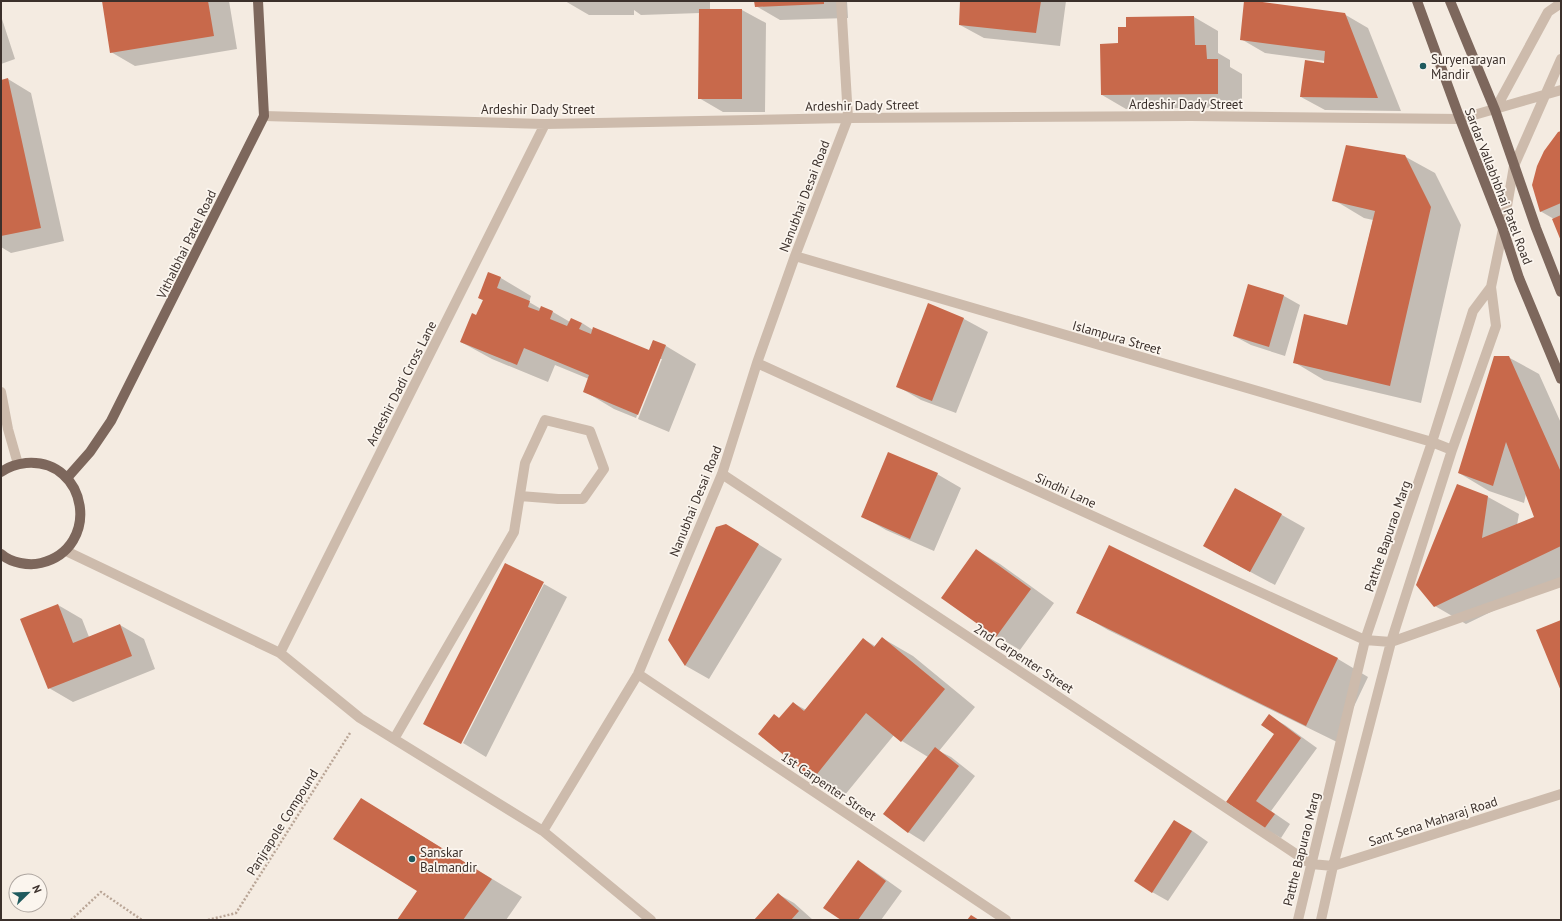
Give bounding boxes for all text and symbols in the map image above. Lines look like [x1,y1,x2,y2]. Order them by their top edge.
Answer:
place label: Suryenarayan Mandir [1431,51,1506,83]
marker: Suryenarayan Mandir [1418,61,1428,71]
street label: Ardeshir Dady Street [805,96,920,115]
street label: Ardeshir Dady Street [1129,96,1243,113]
street label: Ardeshir Dady Street [481,101,595,118]
street label: Sardar Vallabhbhai Patel Road [1461,105,1536,267]
street label: Nanubhai Desai Road [775,138,834,254]
street label: Vithalbhai Patel Road [152,187,220,302]
street label: Islampura Street [1070,317,1164,358]
street label: Ardeshir Dadi Cross Lane [363,318,440,449]
street label: Nanubhai Desai Road [665,443,726,559]
street label: Sindhi Lane [1033,469,1099,512]
street label: Patthe Bapurao Marg [1360,478,1415,594]
street label: 2nd Carpenter Street [971,620,1077,697]
street label: 1st Carpenter Street [778,748,880,825]
street label: Panjrapole Compound [243,766,322,879]
street label: Patthe Bapurao Marg [1279,790,1324,908]
street label: Sant Sena Maharaj Road [1367,793,1500,850]
place label: Sanskar Balmandir [420,844,477,876]
marker: Sanskar Balmandir [407,854,417,864]
north arrow [8,873,48,913]
text: N [29,883,45,895]

